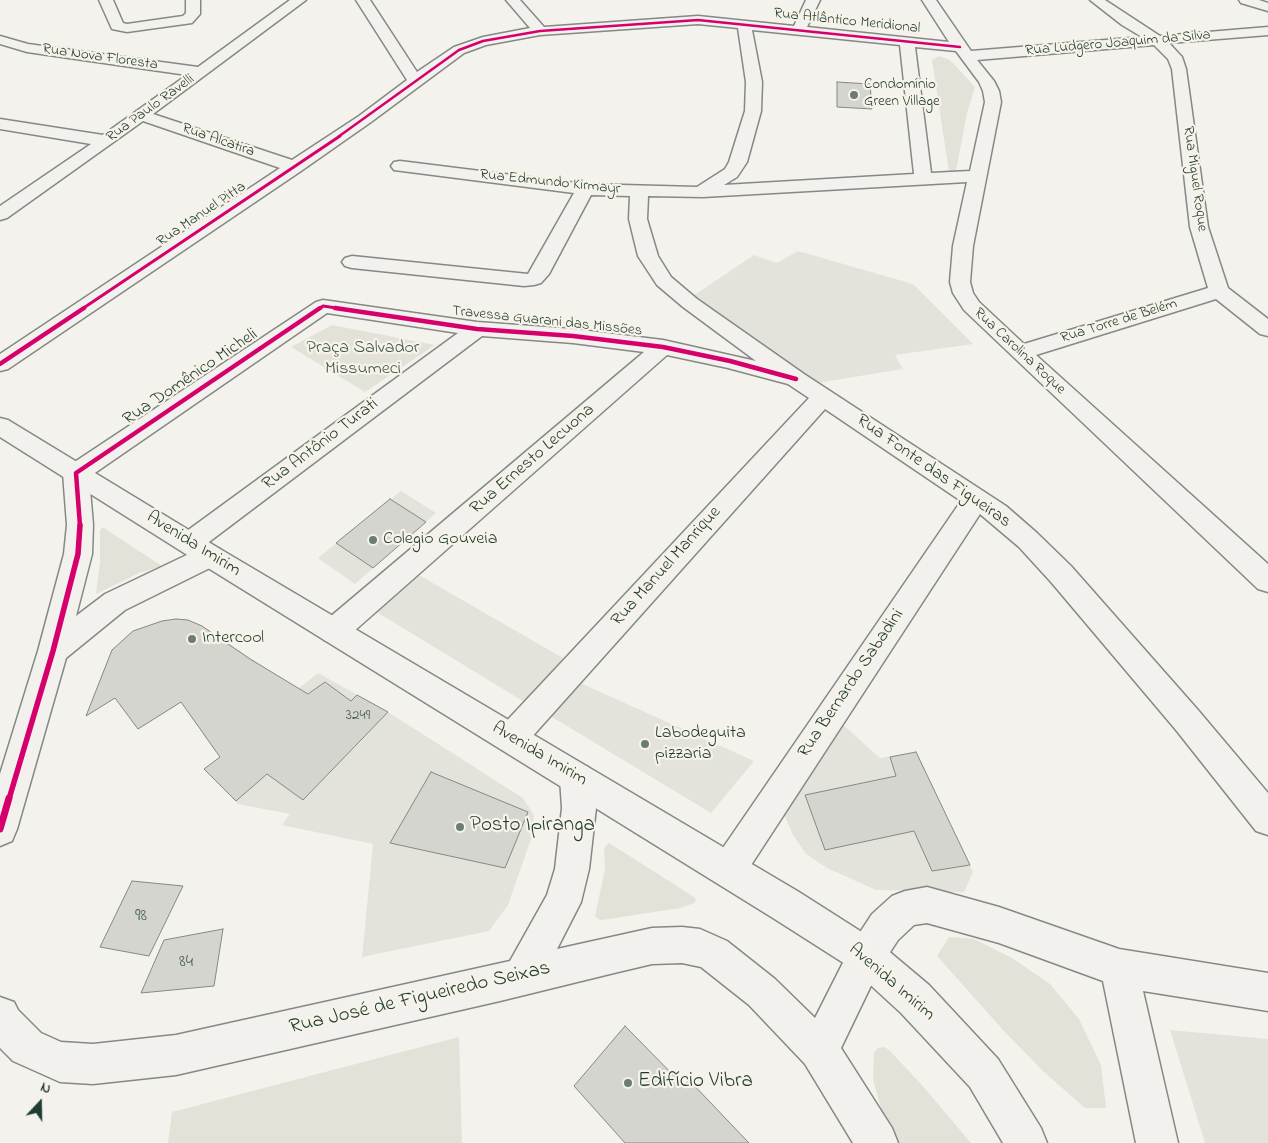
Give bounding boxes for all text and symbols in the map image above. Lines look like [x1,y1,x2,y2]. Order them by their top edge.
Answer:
street label: Rua Atlântico Meridional [773,5,921,39]
street label: Rua Ludgero Joaquim da Silva [1025,27,1211,61]
street label: Rua Nova Floresta [41,41,159,75]
street label: Rua Paulo Ravelli [104,71,198,147]
place label: Condomínio Green Village [864,77,940,112]
marker: Condomínio Green Village [848,89,860,101]
street label: Rua Alcatira [179,120,257,162]
street label: Rua Miguel Roque [1178,125,1210,233]
street label: Rua Edmundo Kirmayr [479,167,621,199]
street label: Rua Manuel Pitta [154,179,250,251]
street label: Rua Torre de Belém [1059,296,1179,348]
street label: Travessa Guarani das Missões [451,303,643,341]
street label: Rua Carolina Roque [969,305,1069,399]
street label: Rua Domênico Micheli [119,325,263,431]
park label: Praça Salvador Missumeci [307,338,419,380]
street label: Rua Antônio Turati [259,394,383,496]
street label: Rua Ernesto Lecuona [466,400,600,520]
street label: Rua Fonte das Figueiras [852,410,1014,534]
street label: Rua Manuel Manrique [607,503,727,631]
street label: Avenida Imirim [142,507,244,583]
place label: Colegio Gouveia [383,529,497,551]
marker: Colegio Gouveia [367,534,379,546]
street label: Rua Bernardo Sabadini [794,606,910,762]
place label: Intercool [202,628,264,650]
marker: Intercool [186,633,198,645]
house number: 3249 [346,708,370,726]
street label: Avenida Imirim [487,718,591,792]
place label: Labodeguita pizzaria [655,723,746,766]
marker: Labodeguita pizzaria [639,738,651,750]
place label: Posto Ipiranga [470,814,595,840]
marker: Posto Ipiranga [454,821,466,833]
house number: 98 [135,906,147,928]
street label: Avenida Imirim [843,940,939,1026]
house number: 84 [179,952,193,974]
street label: Rua José de Figueiredo Seixas [287,957,553,1041]
place label: Edifício Vibra [638,1070,753,1096]
text: N [37,1077,54,1100]
marker: Edifício Vibra [622,1077,634,1089]
north arrow [15,1078,65,1128]

